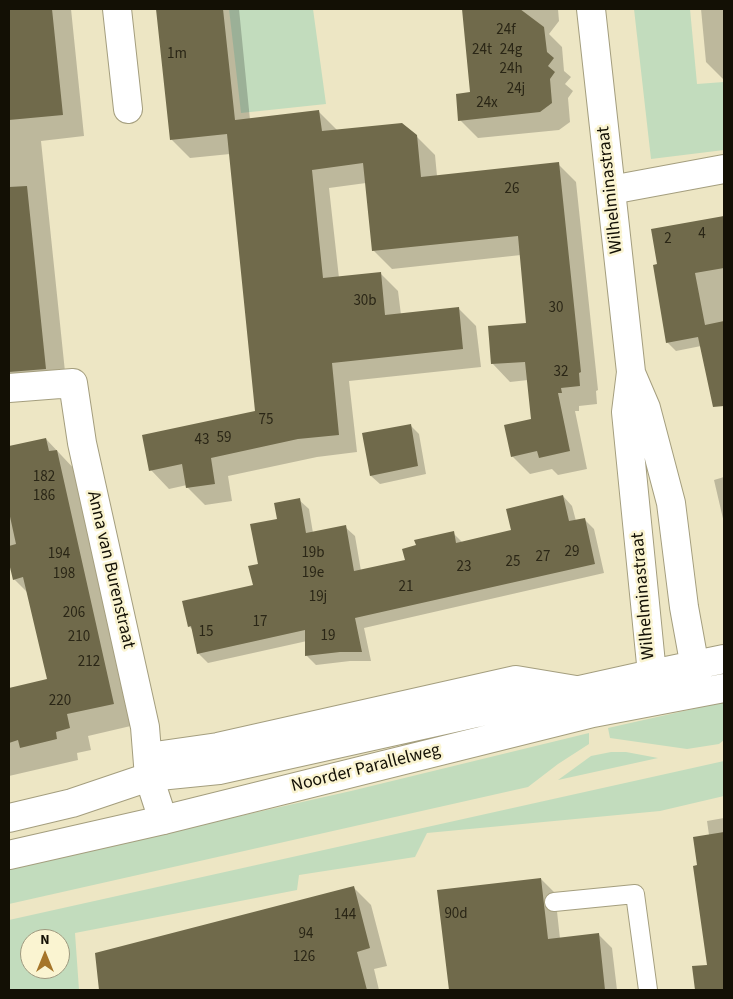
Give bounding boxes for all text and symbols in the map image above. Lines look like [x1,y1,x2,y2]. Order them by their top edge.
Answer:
house number: 24f [496,22,516,40]
house number: 24t [472,42,492,60]
house number: 24g [500,42,522,60]
house number: 1m [167,46,187,64]
house number: 24h [499,61,523,79]
house number: 24j [507,81,525,99]
house number: 24x [476,95,498,113]
street label: Wilhelminastraat [594,125,628,255]
house number: 26 [505,181,519,199]
house number: 4 [698,226,706,244]
house number: 2 [664,231,672,249]
house number: 30b [353,293,377,311]
house number: 30 [549,300,563,318]
house number: 32 [554,364,568,382]
house number: 75 [259,412,273,430]
house number: 59 [217,430,231,448]
house number: 43 [195,432,209,450]
house number: 182 [33,469,55,487]
house number: 186 [33,488,55,506]
street label: Anna van Burenstraat [81,489,139,651]
street label: Wilhelminastraat [628,531,660,661]
house number: 29 [565,544,579,562]
house number: 19b [301,545,325,563]
house number: 194 [48,546,70,564]
house number: 27 [536,549,550,567]
house number: 25 [506,554,520,572]
house number: 23 [457,559,471,577]
house number: 19e [302,565,324,583]
house number: 198 [53,566,75,584]
house number: 21 [399,579,413,597]
house number: 19j [309,589,327,607]
house number: 206 [63,605,85,623]
house number: 17 [253,614,267,632]
house number: 15 [199,624,213,642]
house number: 19 [321,628,335,646]
house number: 210 [68,629,90,647]
house number: 212 [78,654,100,672]
house number: 220 [49,693,71,711]
street label: Noorder Parallelweg [289,740,443,798]
house number: 90d [444,906,468,924]
house number: 144 [334,907,356,925]
house number: 94 [299,926,313,944]
north arrow [20,929,70,979]
text: N [40,930,50,950]
house number: 126 [293,949,315,967]

